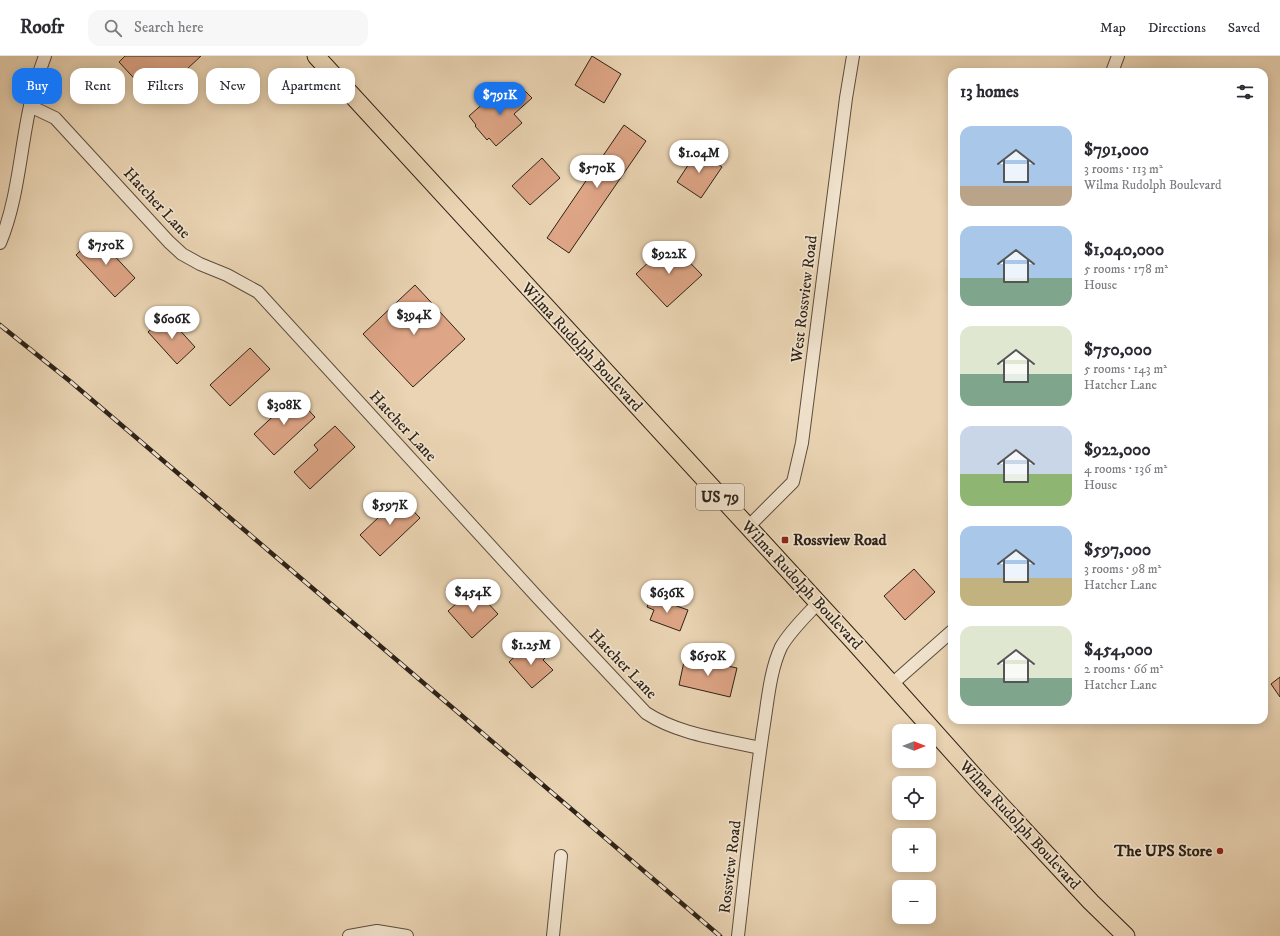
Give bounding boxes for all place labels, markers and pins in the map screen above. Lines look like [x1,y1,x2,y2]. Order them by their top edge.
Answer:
pin: $791K [472,82,528,116]
pin: $1.04M [666,140,732,174]
pin: $570K [569,155,625,189]
pin: $750K [78,232,134,266]
pin: $922K [641,241,697,275]
pin: $394K [386,302,442,336]
pin: $606K [144,306,200,340]
pin: $308K [256,392,312,426]
pin: $597K [362,492,418,526]
place label: Rossview Road [793,530,888,550]
marker: Rossview Road [780,535,790,545]
pin: $454K [445,579,501,613]
pin: $636K [639,580,695,614]
pin: $1.25M [498,632,564,666]
pin: $650K [680,643,736,677]
place label: The UPS Store [1113,841,1212,861]
marker: The UPS Store [1215,846,1225,856]

